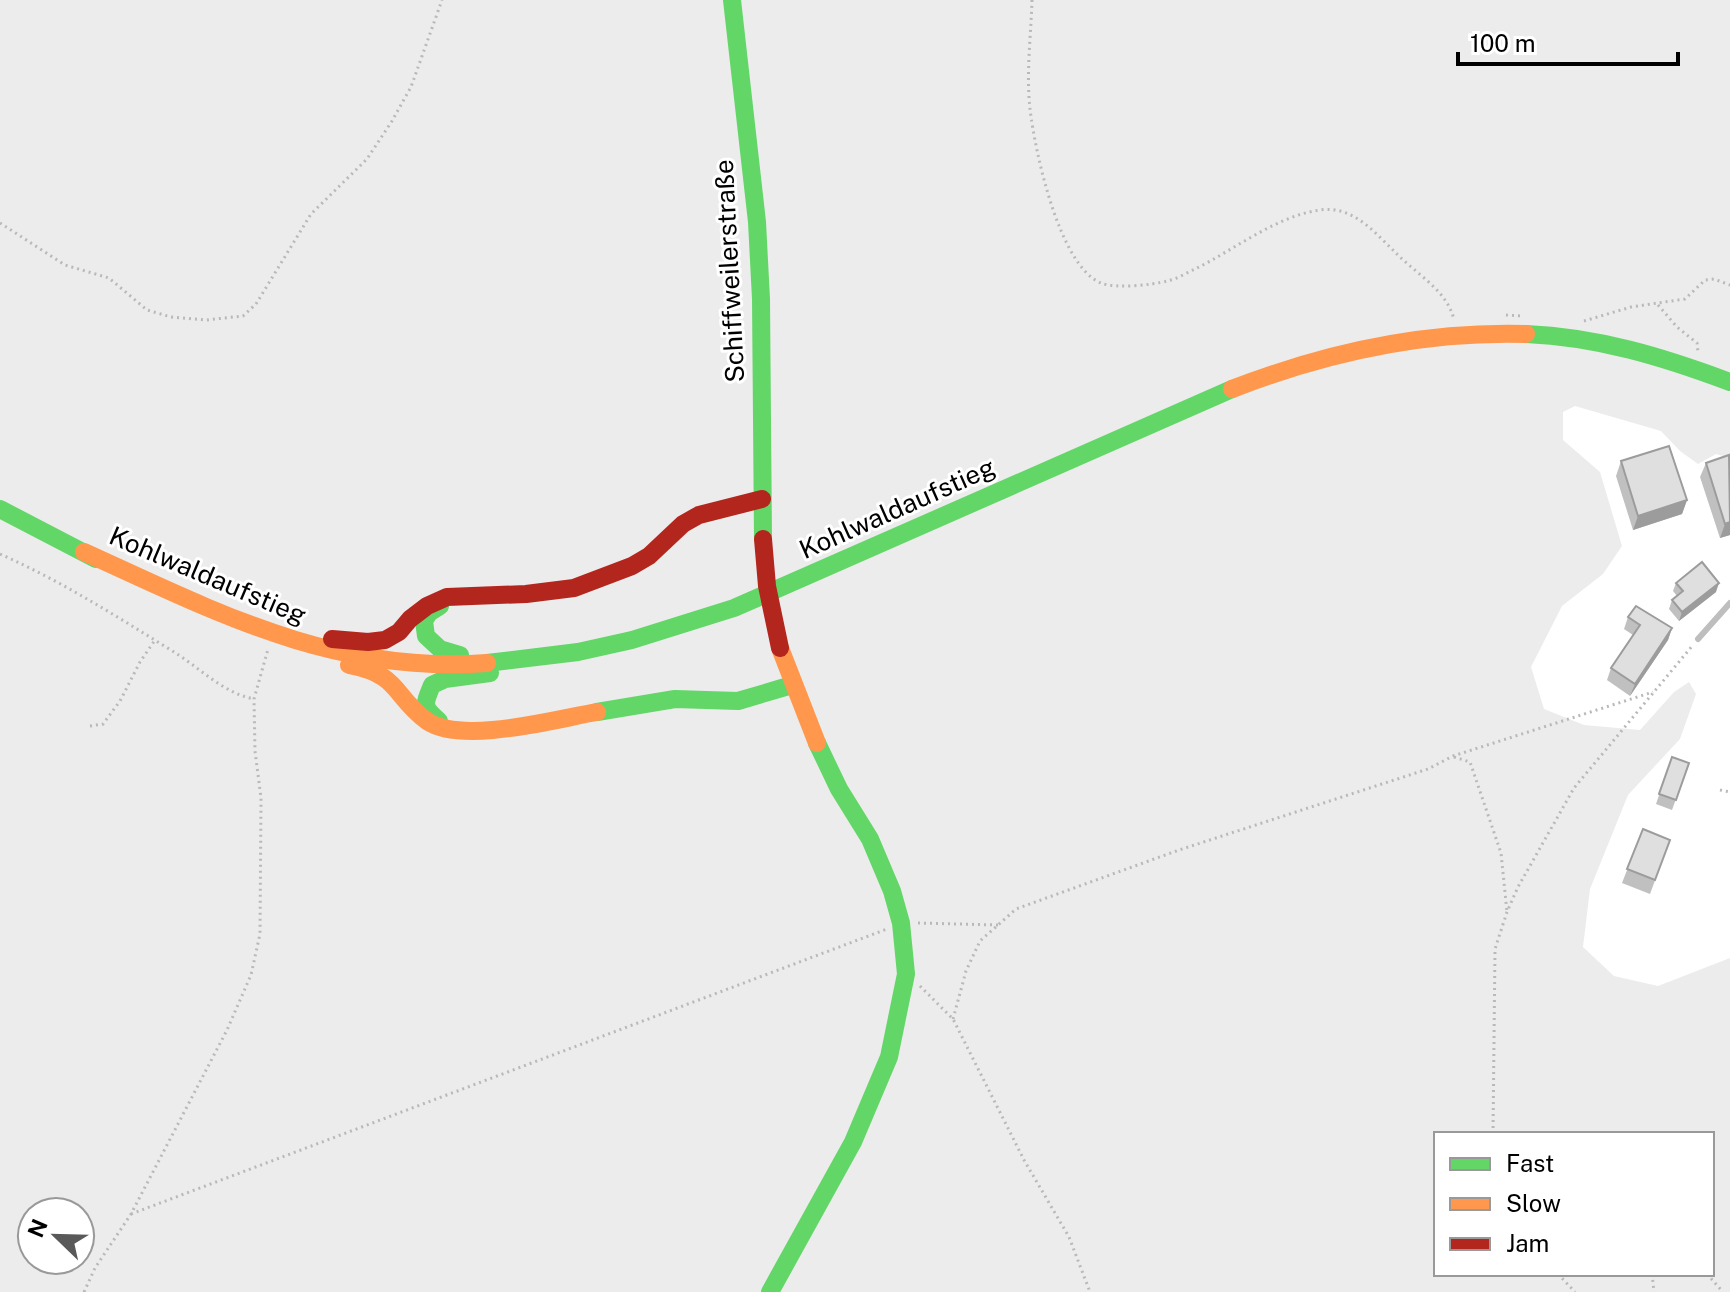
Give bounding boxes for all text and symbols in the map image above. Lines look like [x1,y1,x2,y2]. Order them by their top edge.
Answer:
scale bar [1458,16,1678,66]
text: 100 m [1470,29,1536,57]
street label: Schiffweilerstraße [708,159,750,383]
street label: Kohlwaldaufstieg [794,451,1000,565]
street label: Kohlwaldaufstieg [105,520,311,630]
legend [1434,1132,1714,1276]
text: Fast [1506,1149,1554,1177]
text: Slow [1506,1189,1561,1217]
north arrow [16,1196,96,1276]
text: N [22,1215,53,1241]
text: Jam [1506,1229,1549,1257]

